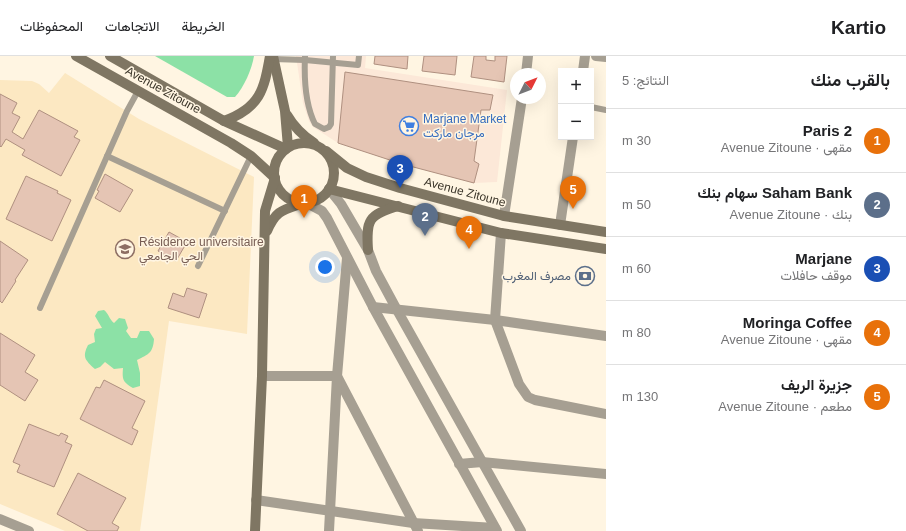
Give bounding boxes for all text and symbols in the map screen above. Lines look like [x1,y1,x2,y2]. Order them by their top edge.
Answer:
text: Kartio [831,17,886,38]
text: المحفوظات [20,18,83,34]
text: الاتجاهات [105,18,159,34]
text: الخريطة [181,18,225,34]
street label: Avenue Zitoune [123,64,203,117]
north arrow [510,68,546,104]
map controls [558,68,594,140]
button: + [558,68,594,104]
text: بالقرب منك [811,71,890,90]
text: النتائج: 5 [622,73,669,88]
button: − [558,104,594,140]
place label: Marjane Market مرجان ماركت [423,112,507,141]
supermarket icon: Marjane Market مرجان ماركت [398,115,420,137]
text: Paris 2 [803,122,852,139]
text: 30 m [622,133,651,148]
text: 1 [873,133,881,148]
text: مقهى · Avenue Zitoune [721,140,852,155]
pin: 3 [387,155,413,188]
street label: Avenue Zitoune [423,174,508,210]
pin: 5 [560,176,586,209]
text: Saham Bank سهام بنك [697,184,852,201]
pin: 1 [291,185,317,218]
text: 50 m [622,197,651,212]
text: 2 [873,197,881,212]
pin: 2 [412,203,438,236]
text: بنك · Avenue Zitoune [730,207,852,222]
pin: 4 [456,216,482,249]
place label: Résidence universitaire الحي الجامعي [139,235,264,266]
school or university icon: Résidence universitaire الحي الجامعي [114,238,136,260]
text: Marjane [795,250,852,267]
your location [315,257,335,277]
text: 60 m [622,261,651,276]
text: 3 [873,261,881,276]
bank icon: مصرف المغرب [574,265,596,287]
text: موقف حافلات [780,268,852,283]
place label: مصرف المغرب [503,269,571,284]
text: Moringa Coffee [743,314,852,331]
text: 80 m [622,325,651,340]
text: 4 [873,325,881,340]
text: مقهى · Avenue Zitoune [721,332,852,347]
text: جزيرة الريف [781,376,852,393]
text: 130 m [622,389,658,404]
text: 5 [873,389,881,404]
text: مطعم · Avenue Zitoune [718,399,852,414]

